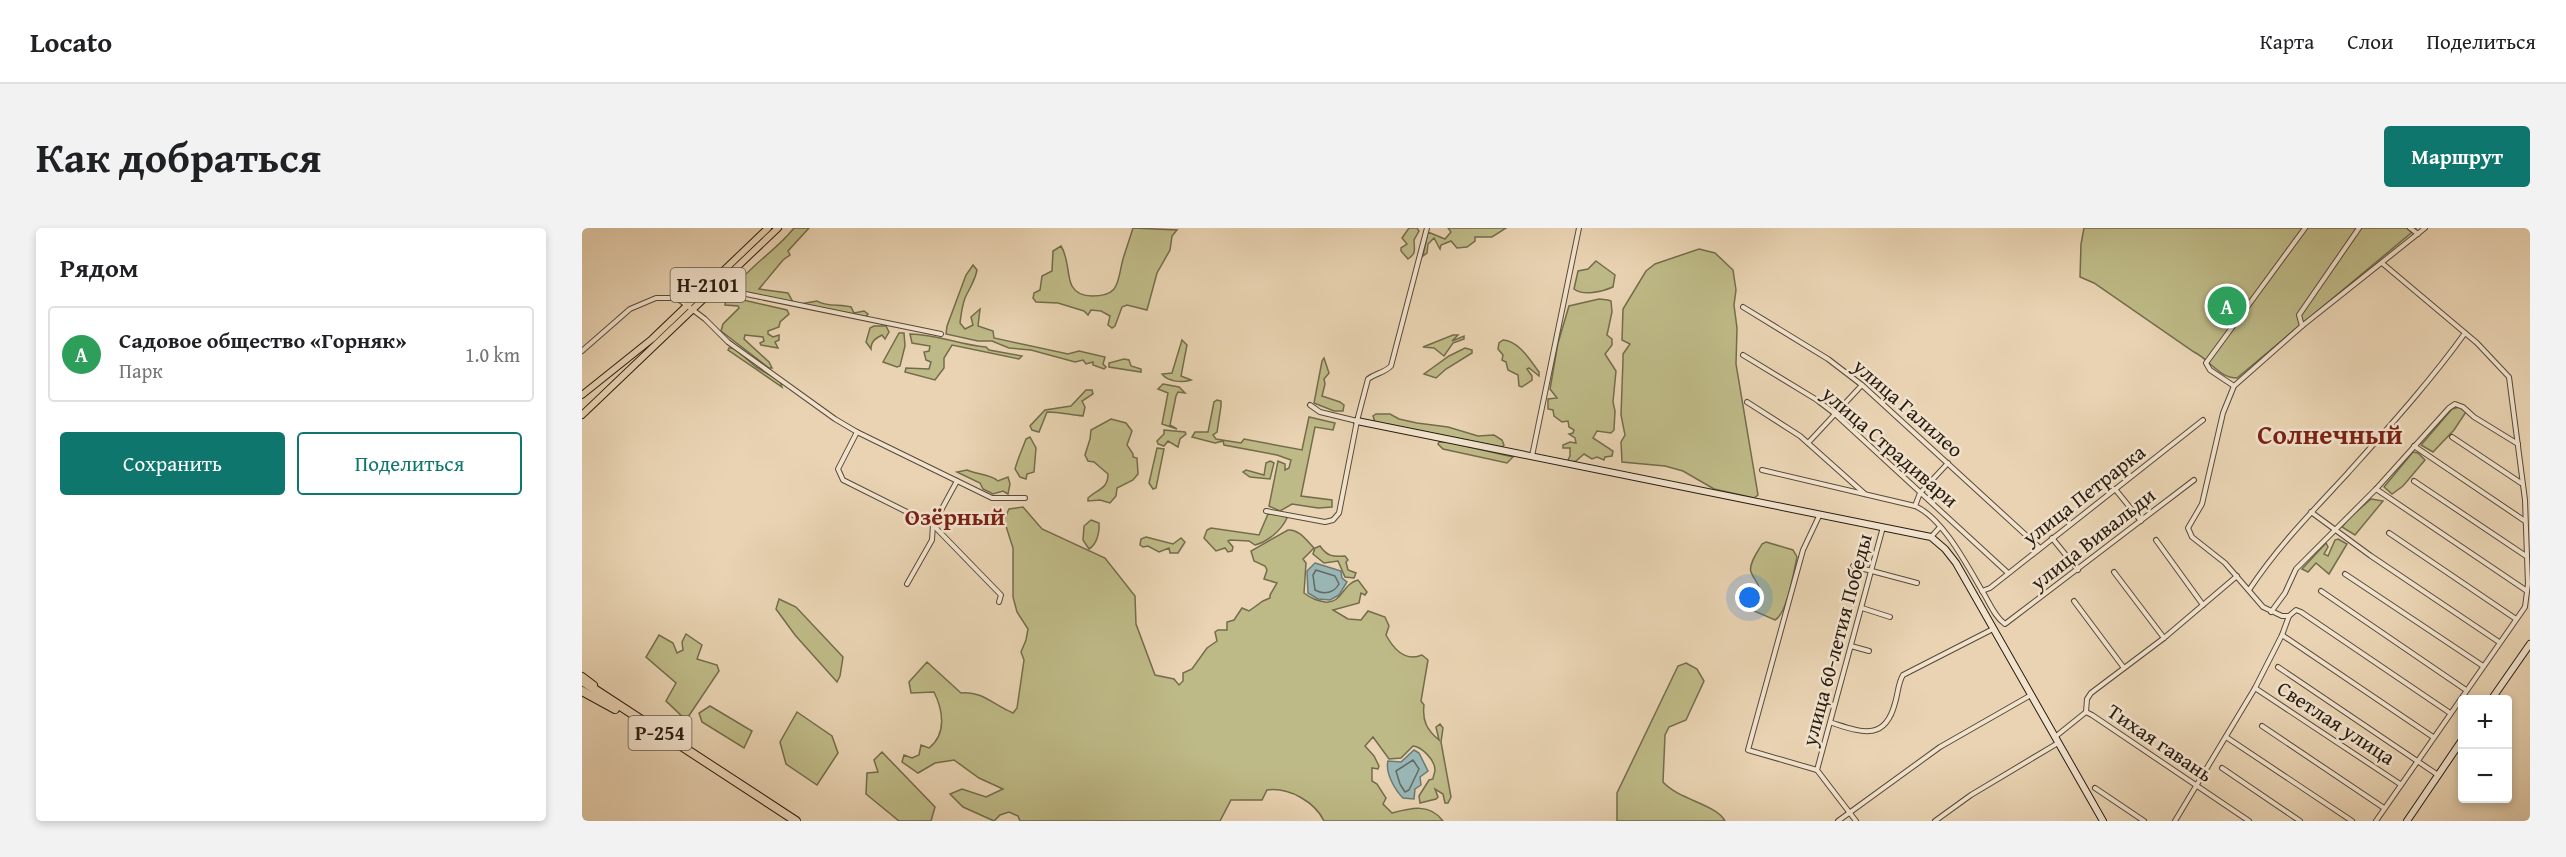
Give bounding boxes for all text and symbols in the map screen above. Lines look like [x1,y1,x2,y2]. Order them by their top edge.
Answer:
text: Locato [30,21,112,62]
text: Карта [2260,26,2314,57]
text: Слои [2347,26,2393,57]
text: Поделиться [2426,26,2536,57]
text: Как добраться [36,126,321,187]
button: Маршрут [2384,126,2530,187]
text: Рядом [60,248,138,287]
road number: Н-2101 [670,268,746,302]
pin: A [2208,284,2246,328]
text: Садовое общество «Горняк» [119,324,407,356]
text: A [75,340,88,369]
text: 1.0 km [465,340,520,369]
street label: улица Галилео [1845,350,1970,464]
text: Парк [119,356,163,385]
street label: улица Страдивари [1814,378,1965,515]
district label: Солнечный [2257,414,2403,454]
button: Сохранить [60,432,285,495]
button: Поделиться [297,432,522,495]
street label: улица Петрарка [2015,437,2152,553]
street label: улица Вивальди [2023,480,2162,598]
district label: Озёрный [905,499,1005,534]
street label: улица 60-летия Победы [1793,530,1880,751]
your location [1735,583,1764,612]
street label: Светлая улица [2271,673,2401,772]
map controls [2458,695,2512,803]
button: + [2458,695,2512,749]
street label: Тихая гавань [2101,696,2219,789]
road number: Р-254 [628,716,692,750]
button: − [2458,749,2512,803]

